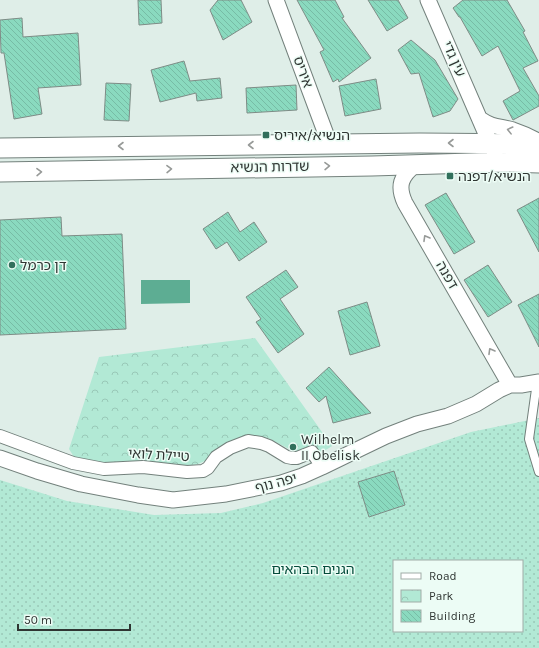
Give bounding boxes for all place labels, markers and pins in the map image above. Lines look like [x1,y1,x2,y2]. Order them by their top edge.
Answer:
place label: הנשיא/איריס [274,127,350,144]
marker: הנשיא/איריס [261,130,271,140]
place label: הנשיא/דפנה [458,168,531,185]
marker: הנשיא/דפנה [445,171,455,181]
place label: דן כרמל [20,257,67,274]
marker: דן כרמל [7,260,17,270]
place label: Wilhelm II Obelisk [301,431,360,464]
marker: Wilhelm II Obelisk [288,442,298,452]

